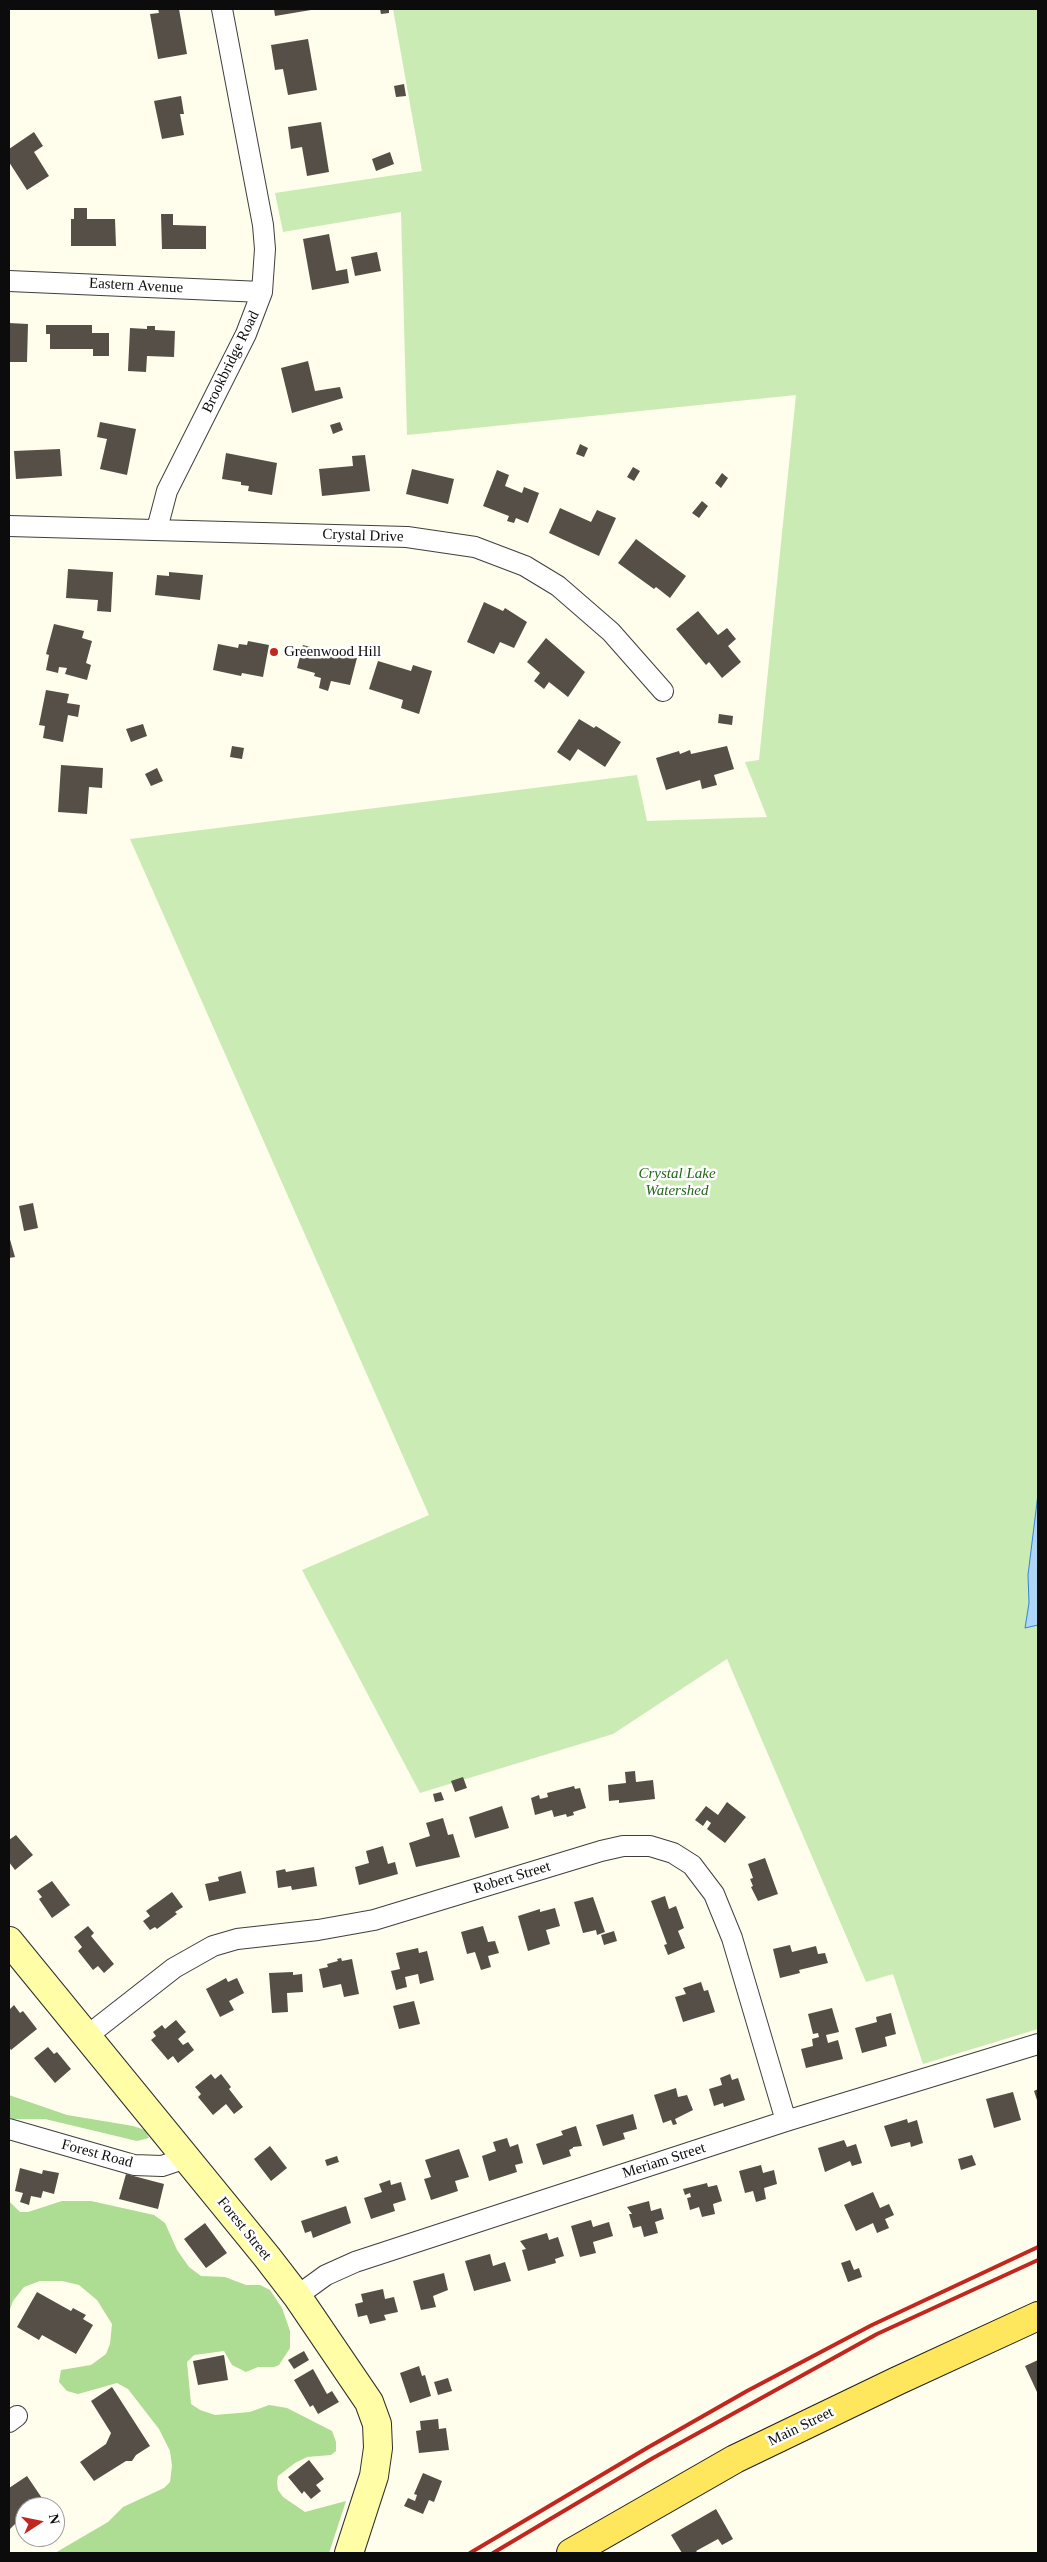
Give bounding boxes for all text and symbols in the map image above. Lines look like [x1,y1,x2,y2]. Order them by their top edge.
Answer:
street label: Eastern Avenue [88,275,184,297]
street label: Brookbridge Road [199,308,263,416]
street label: Crystal Drive [322,526,404,546]
place label: Greenwood Hill [284,643,381,661]
marker: Greenwood Hill [268,646,280,658]
park label: Crystal Lake Watershed [638,1165,716,1200]
street label: Robert Street [471,1858,553,1898]
street label: Forest Road [59,2136,135,2172]
street label: Meriam Street [620,2139,708,2183]
street label: Forest Street [213,2194,275,2264]
street label: Main Street [765,2403,837,2451]
north arrow [15,2497,65,2547]
text: N [46,2513,63,2526]

